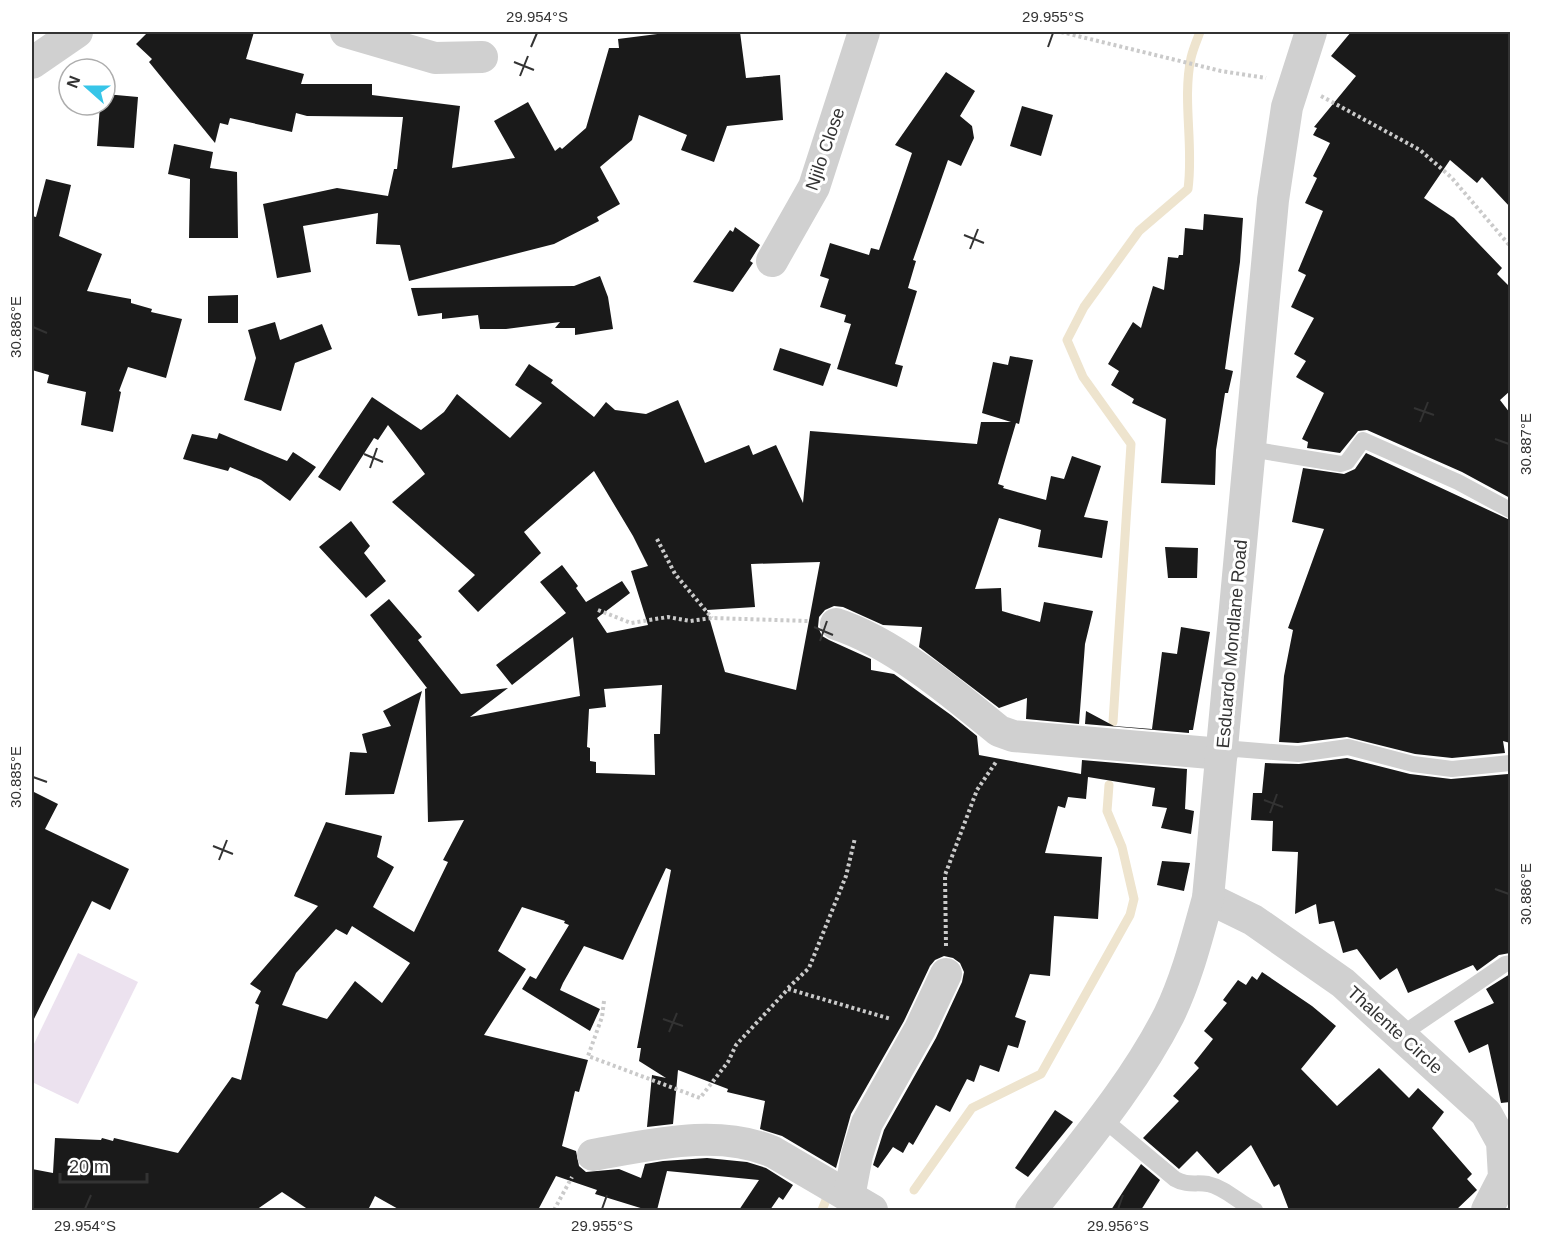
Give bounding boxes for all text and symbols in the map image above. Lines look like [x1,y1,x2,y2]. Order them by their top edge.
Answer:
text: 29.954°S [506,8,568,25]
text: 29.955°S [1022,8,1084,25]
north arrow [57,57,117,117]
text: N [63,73,83,90]
street label: Njilo Close [802,105,848,193]
text: 30.886°E [7,296,24,358]
text: 30.887°E [1517,413,1534,475]
street label: Esduardo Mondlane Road [1213,539,1251,749]
text: 30.885°E [7,746,24,808]
text: 30.886°E [1517,863,1534,925]
street label: Thalente Circle [1343,982,1447,1078]
scale bar [60,1146,147,1184]
text: 20 m [69,1157,109,1177]
text: 29.954°S [54,1217,116,1234]
text: 29.955°S [571,1217,633,1234]
text: 29.956°S [1087,1217,1149,1234]

